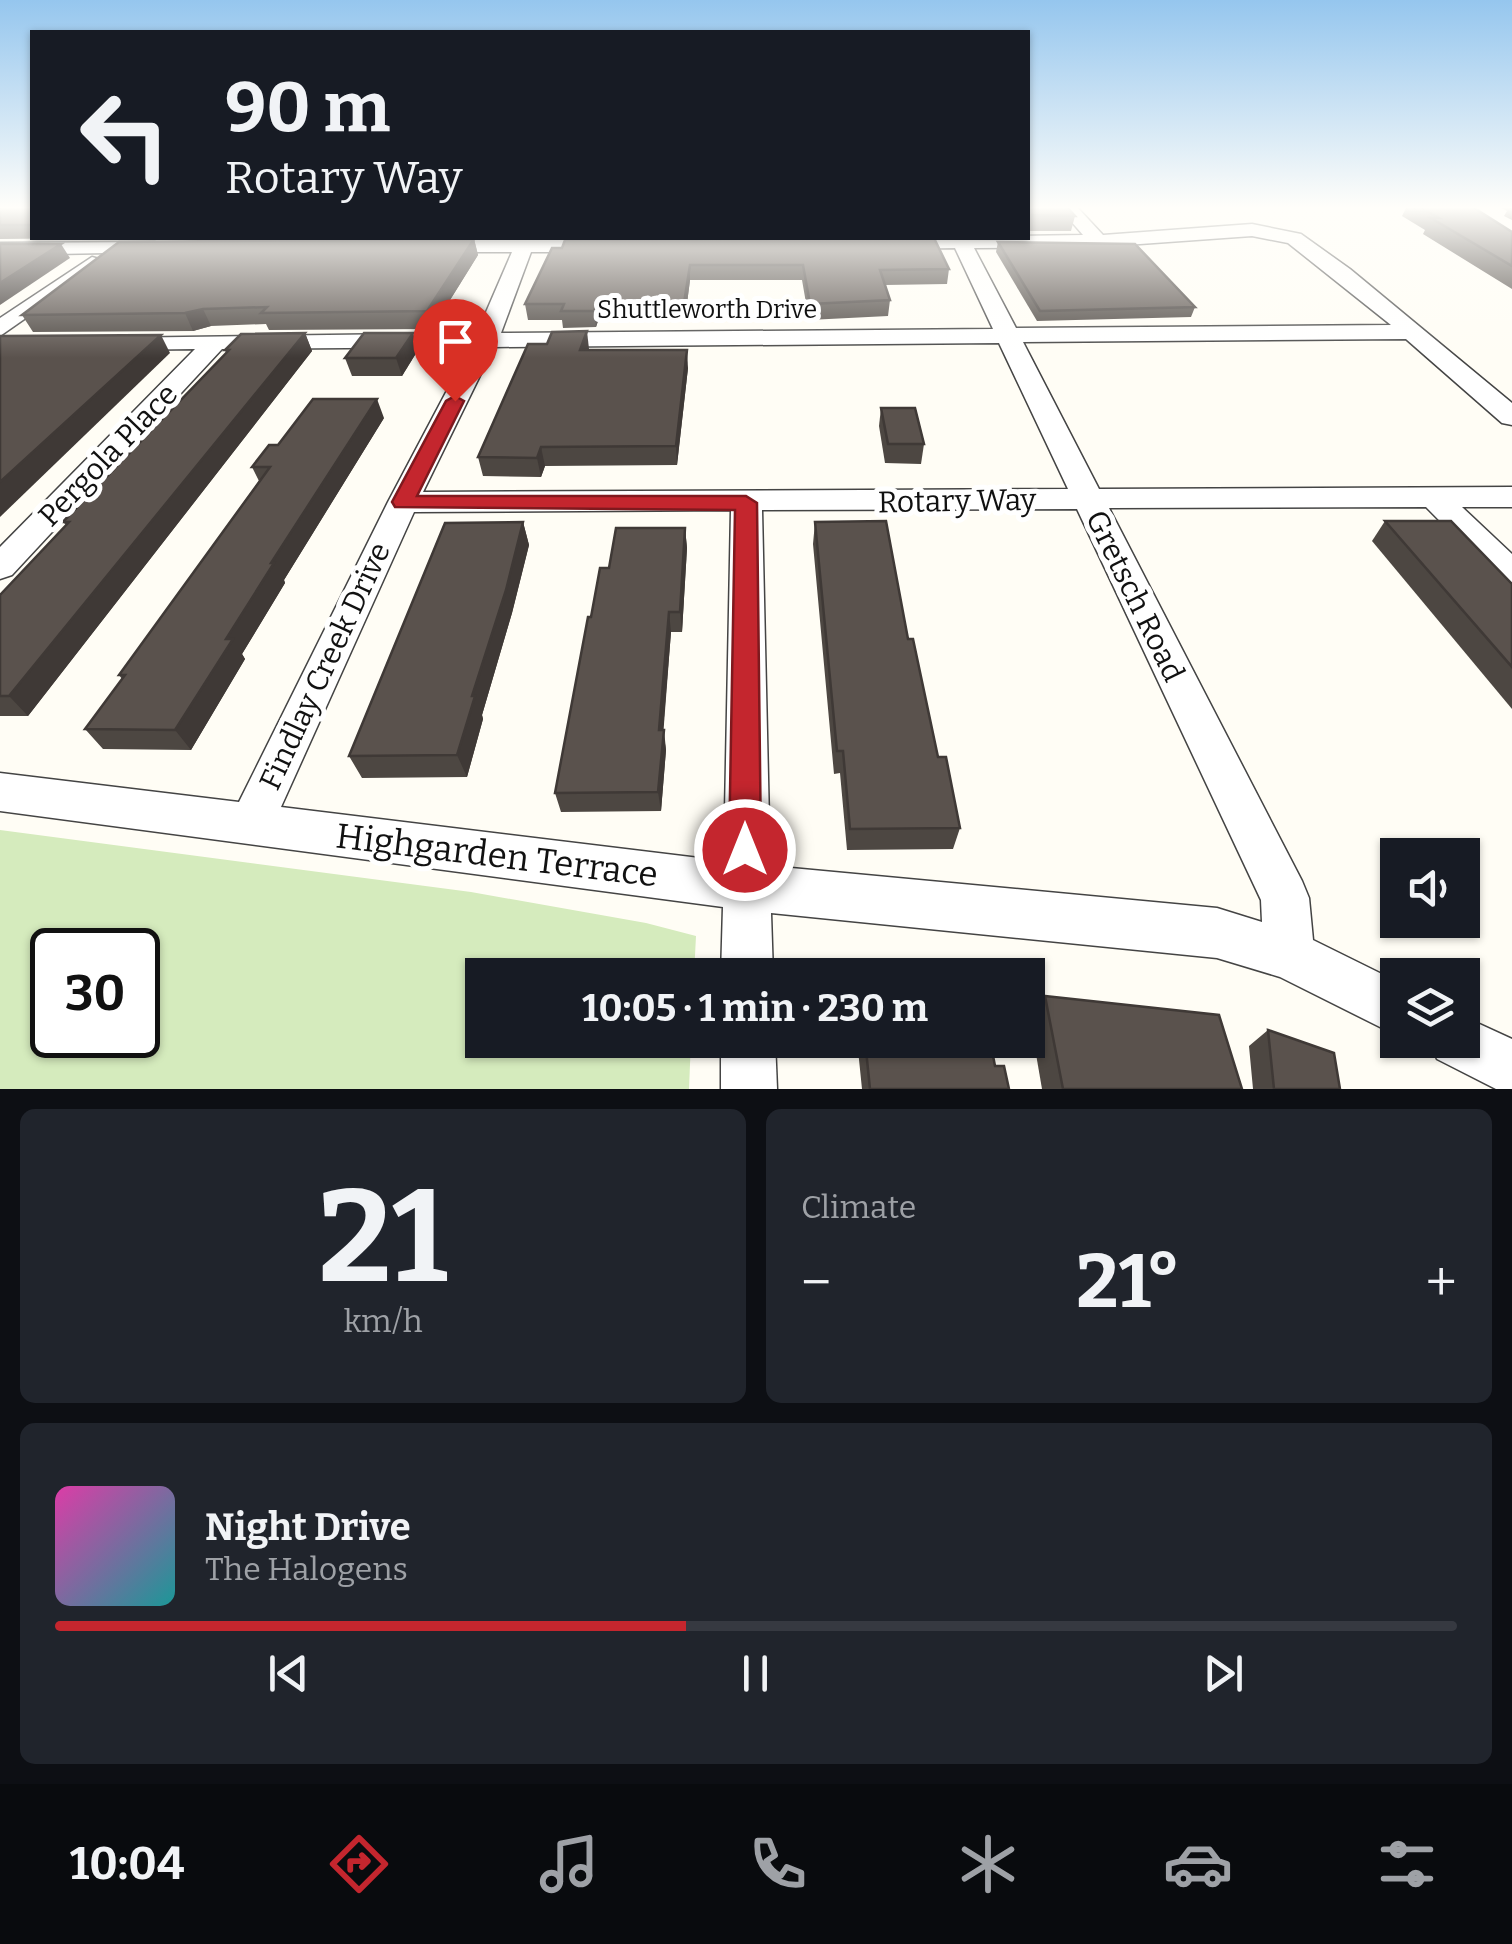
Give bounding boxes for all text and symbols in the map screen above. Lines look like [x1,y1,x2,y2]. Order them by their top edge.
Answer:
text: 90 m [225,66,390,150]
icon: left [60,70,190,200]
text: Rotary Way [225,151,463,205]
street label: Shuttleworth Drive [597,295,817,325]
pin [413,299,498,402]
icon: arrive [428,314,483,369]
street label: Pergola Place [31,376,185,534]
street label: Rotary Way [877,482,1037,520]
street label: Gretsch Road [1078,504,1192,688]
street label: Findlay Creek Drive [252,537,398,795]
position arrow [693,798,797,902]
street label: Highgarden Terrace [334,814,660,896]
map controls [1380,838,1480,1058]
button: sound [1380,838,1480,938]
speed limit sign: 30 [30,928,160,1058]
button: layers [1380,958,1480,1058]
text: 10:05 · 1 min · 230 m [582,985,928,1031]
text: 21 [318,1159,448,1315]
text: Climate [801,1188,916,1226]
text: 21° [1076,1237,1181,1327]
text: − [801,1250,831,1316]
text: + [1426,1250,1457,1316]
text: km/h [343,1302,423,1340]
text: Night Drive [205,1504,411,1550]
text: The Halogens [205,1550,408,1588]
icon: previous [261,1646,316,1701]
icon: pause [728,1646,783,1701]
icon: next [1196,1646,1251,1701]
icon: directions [324,1829,394,1899]
icon: music [534,1829,604,1899]
icon: phone [743,1829,813,1899]
icon: climate [953,1829,1023,1899]
icon: car [1163,1829,1233,1899]
icon: filters [1372,1829,1442,1899]
text: 10:04 [70,1837,184,1891]

